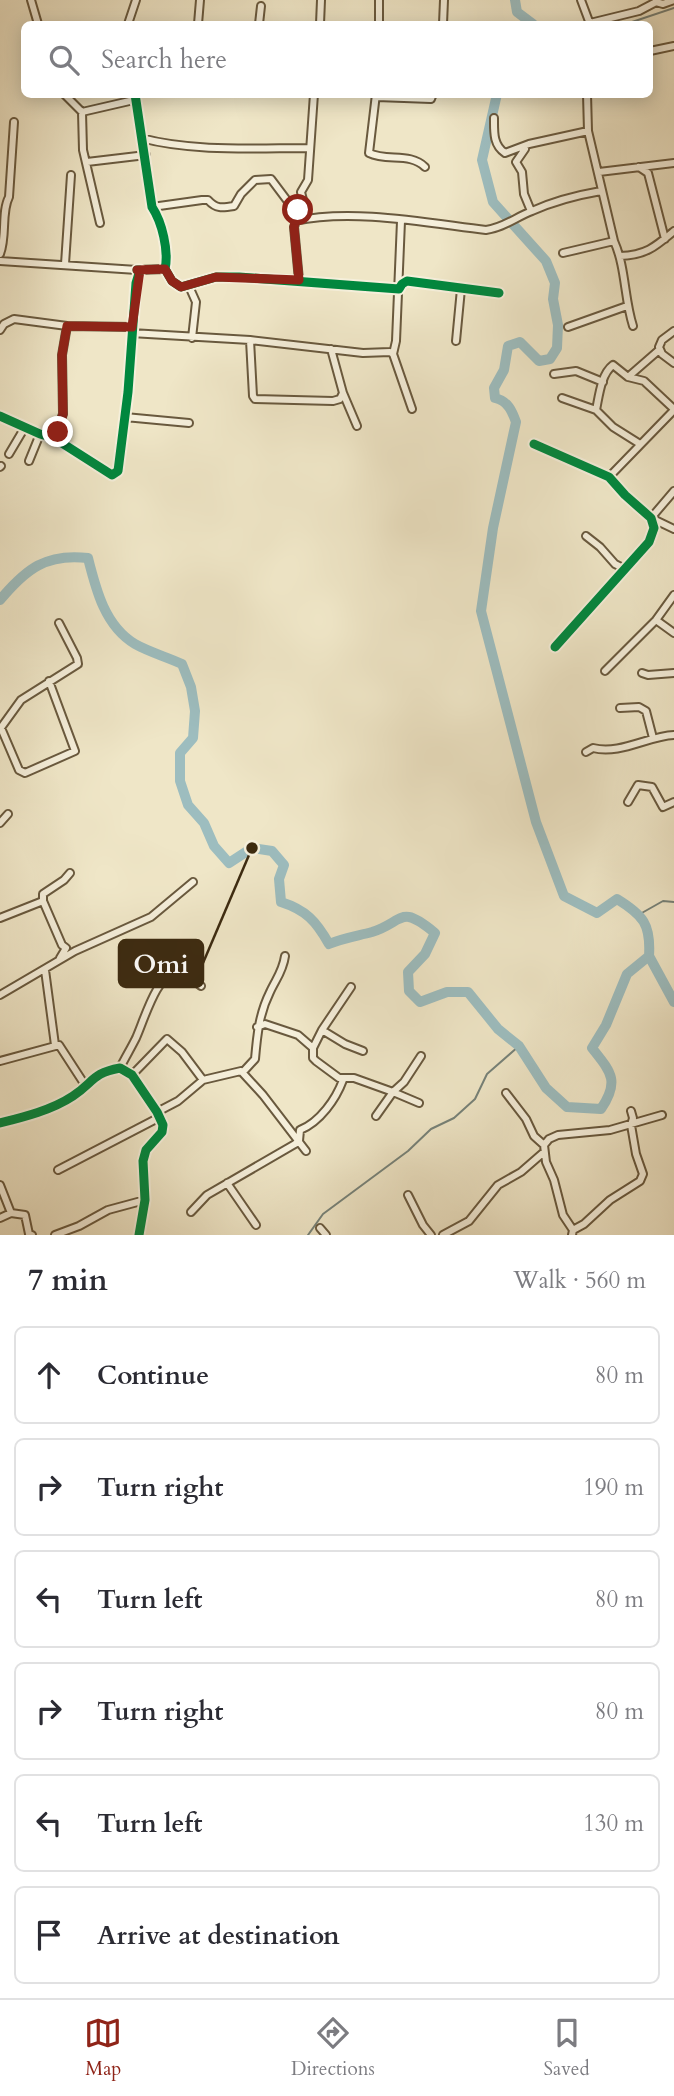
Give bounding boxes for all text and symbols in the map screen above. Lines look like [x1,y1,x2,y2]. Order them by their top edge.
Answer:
search box [21,21,653,98]
icon: search [45,41,83,79]
text: Search here [101,42,227,77]
route start [282,194,313,225]
route end [42,416,73,447]
callout: Omi [119,940,203,987]
text: Omi [133,947,189,982]
text: 7 min [28,1260,108,1301]
text: Walk · 560 m [513,1265,646,1296]
icon: ahead [30,1356,68,1394]
text: Continue [97,1358,209,1393]
text: 80 m [595,1360,644,1391]
icon: right [30,1468,68,1506]
text: Turn right [97,1470,224,1505]
text: 190 m [583,1472,644,1503]
icon: left [30,1580,68,1618]
text: Turn left [97,1582,202,1617]
text: 80 m [595,1584,644,1615]
icon: right [30,1692,68,1730]
text: Turn right [97,1694,224,1729]
text: 80 m [595,1696,644,1727]
icon: left [30,1804,68,1842]
text: Turn left [97,1806,202,1841]
text: 130 m [583,1808,644,1839]
icon: arrive [30,1916,68,1954]
text: Arrive at destination [97,1918,340,1953]
tab: Map [84,2014,122,2082]
tab: Directions [291,2014,375,2082]
tab: Saved [544,2014,590,2082]

